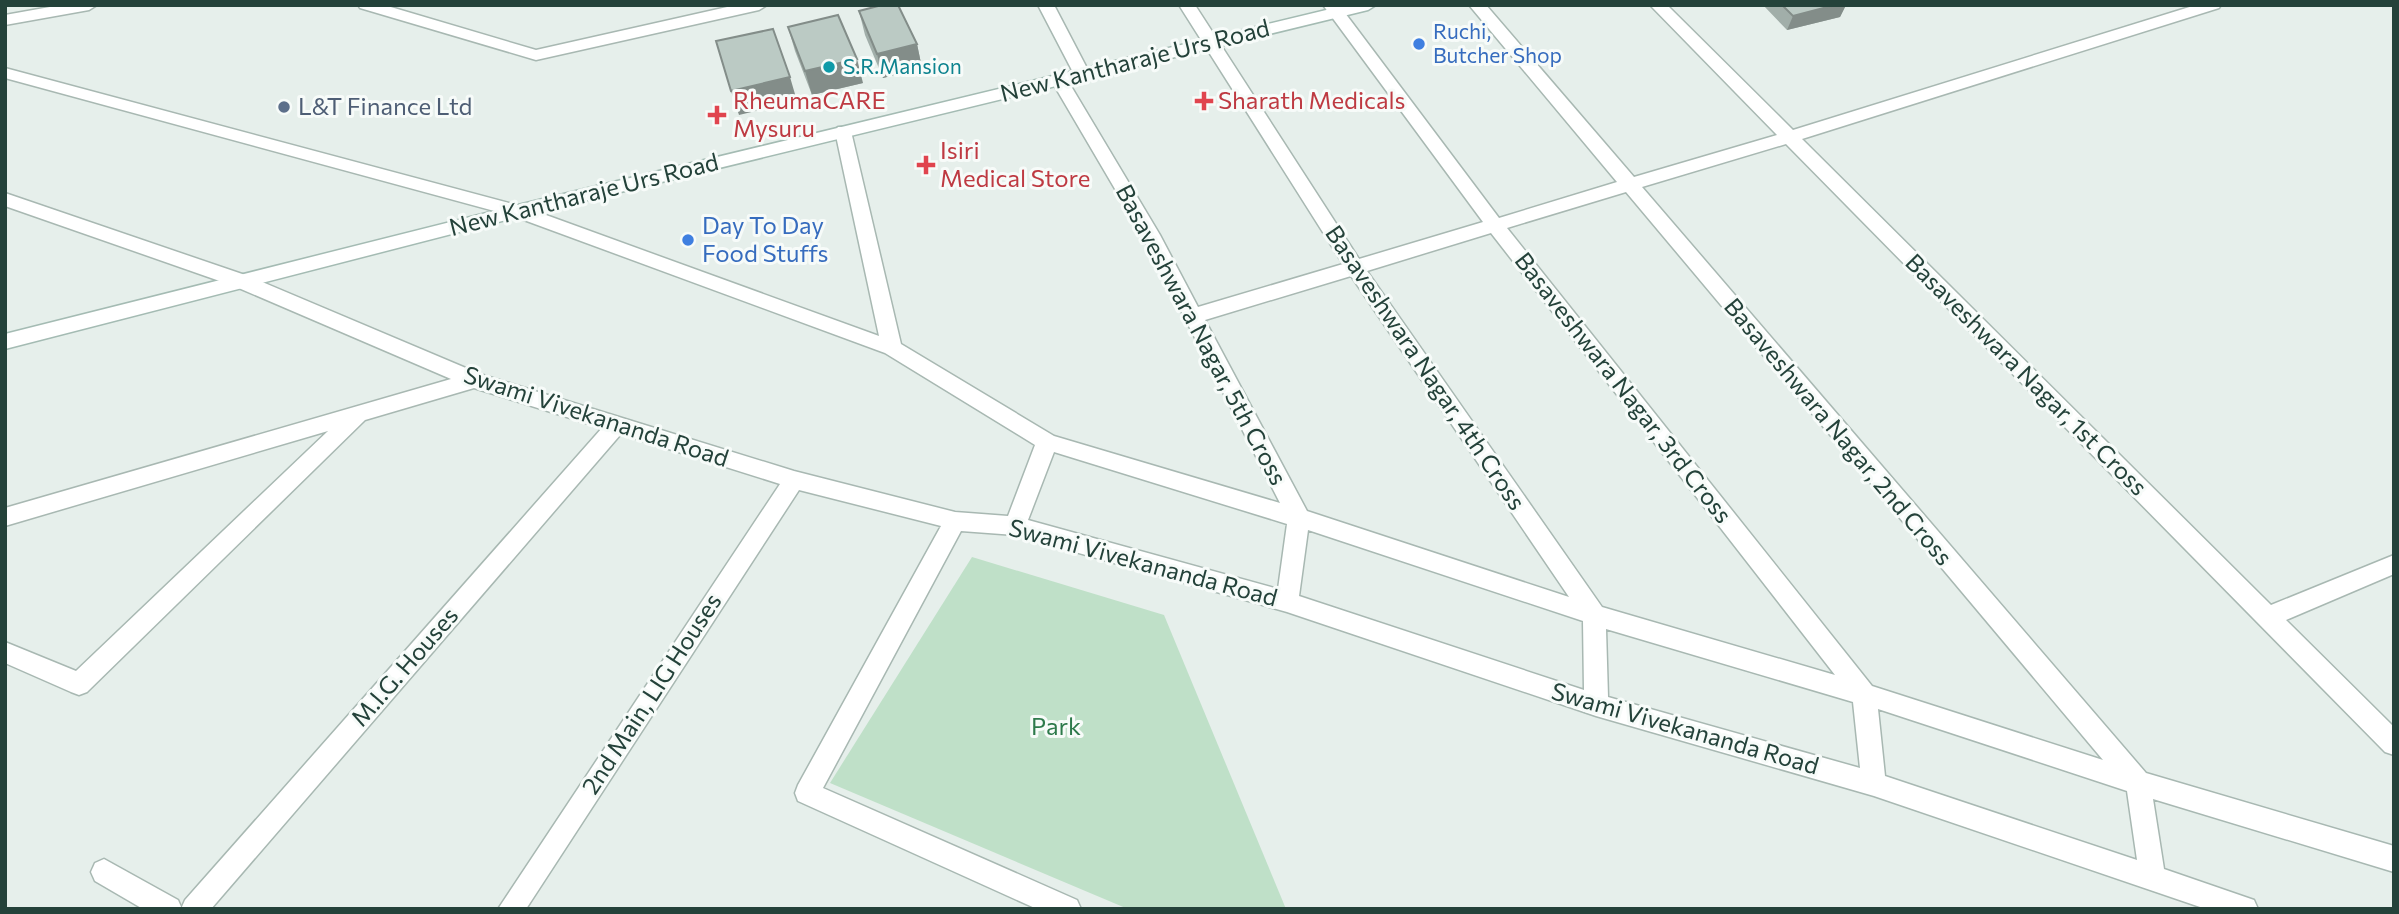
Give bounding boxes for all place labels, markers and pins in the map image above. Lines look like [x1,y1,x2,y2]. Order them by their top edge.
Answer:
place label: Ruchi, Butcher Shop [1433,18,1562,67]
marker: Ruchi, Butcher Shop [1411,36,1427,52]
place label: S.R.Mansion [843,53,962,78]
marker: S.R.Mansion [821,59,837,75]
place label: RheumaCARE Mysuru [733,85,886,142]
place label: Sharath Medicals [1218,85,1406,114]
place label: L&T Finance Ltd [298,91,472,120]
marker: Sharath Medicals [1196,93,1212,109]
marker: L&T Finance Ltd [276,99,292,115]
marker: RheumaCARE Mysuru [707,105,727,125]
place label: Isiri Medical Store [940,135,1090,192]
marker: Isiri Medical Store [918,157,934,173]
place label: Day To Day Food Stuffs [702,210,828,267]
marker: Day To Day Food Stuffs [680,232,696,248]

